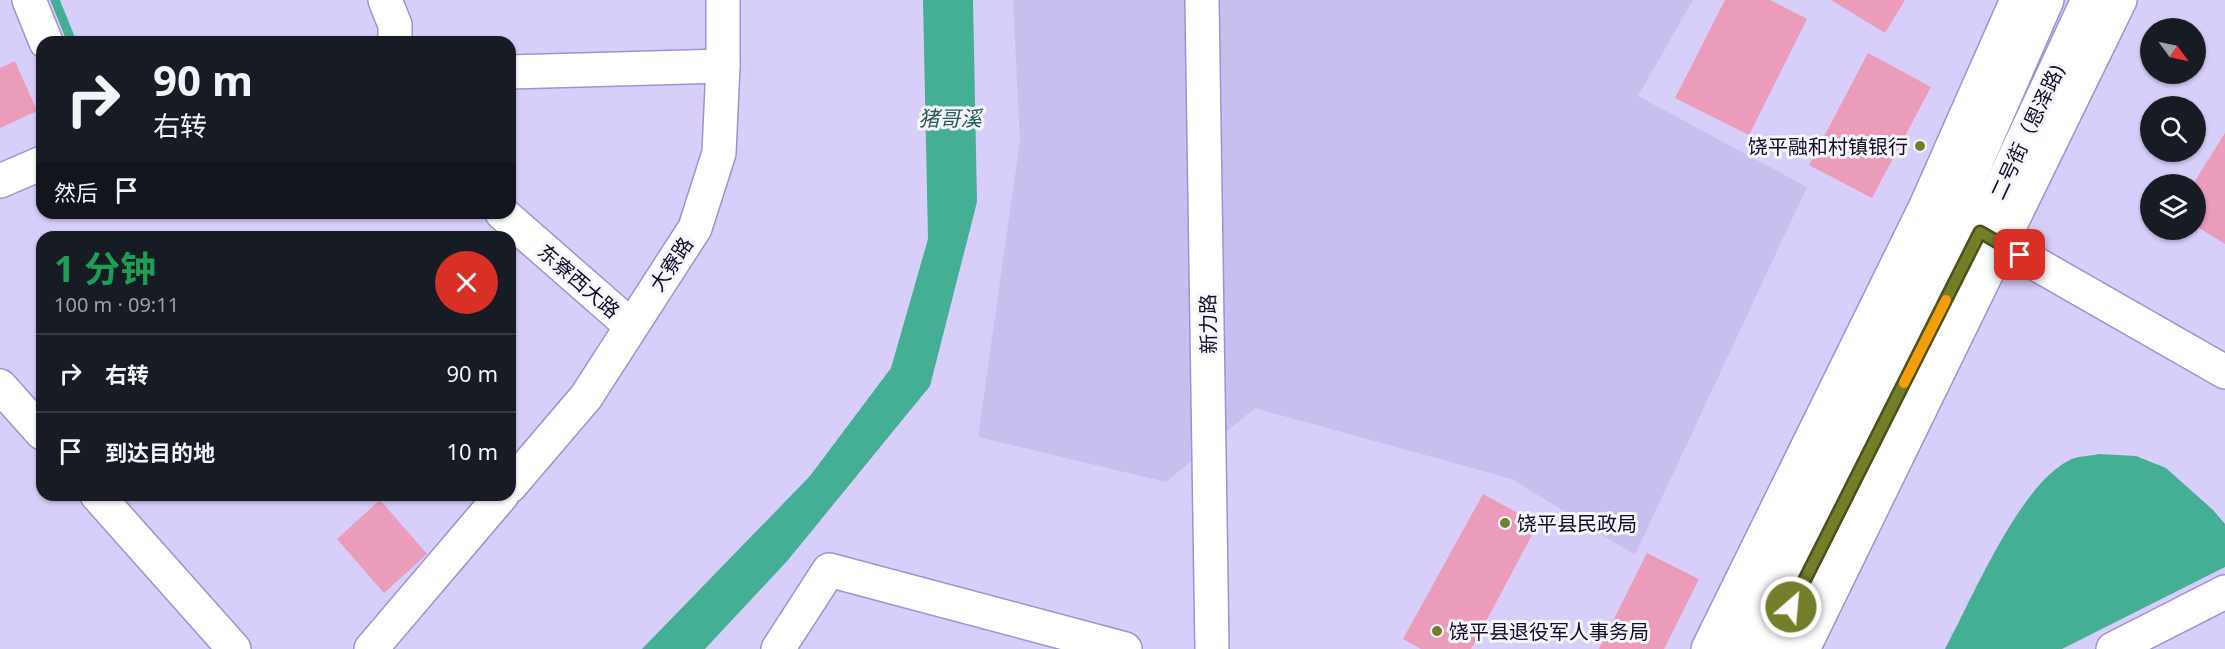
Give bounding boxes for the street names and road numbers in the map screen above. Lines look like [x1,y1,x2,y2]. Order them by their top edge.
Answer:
street label: 二号街（恩泽路) [1984,60,2070,204]
street label: 大寮路 [643,232,699,296]
street label: 东寮西大路 [532,238,626,324]
street label: 新力路 [1194,294,1222,354]

